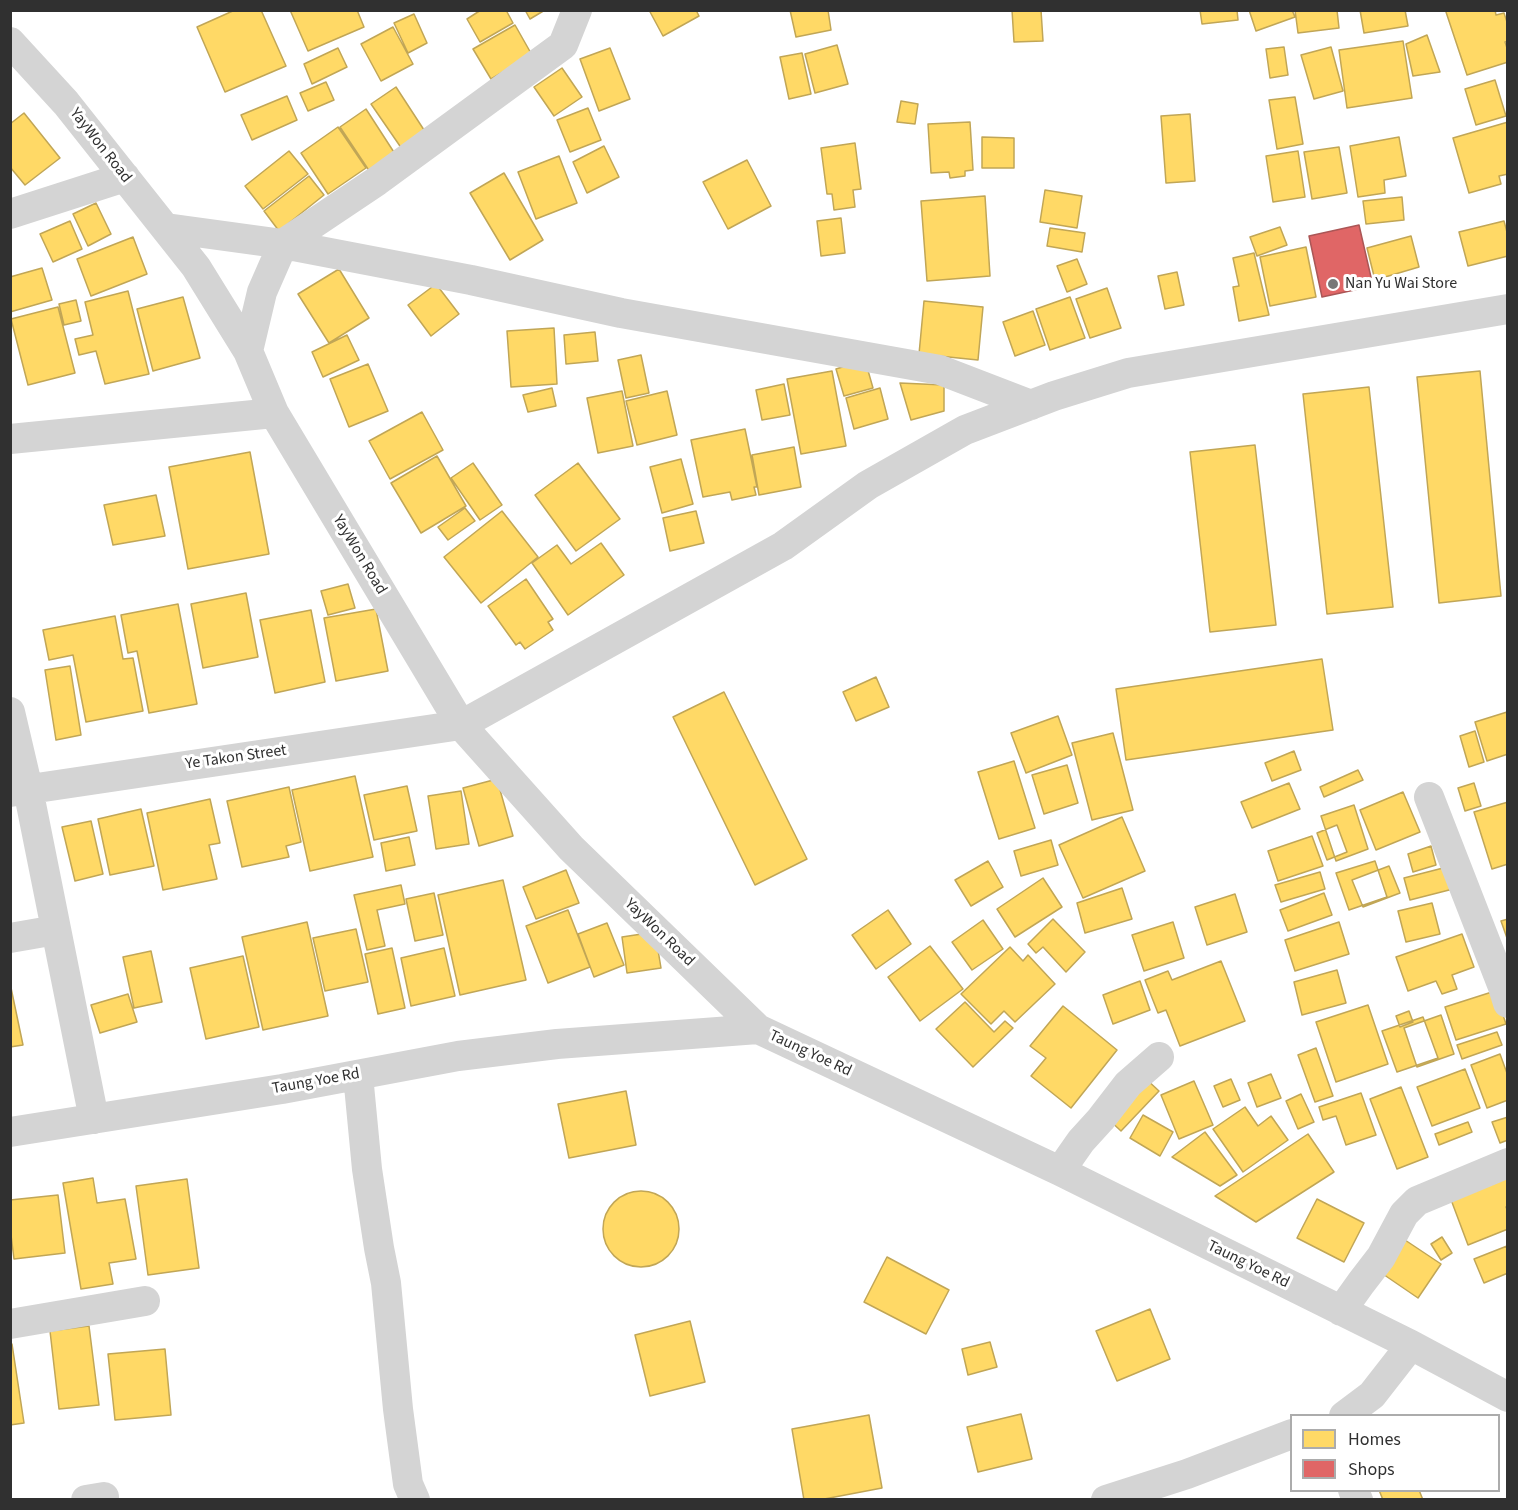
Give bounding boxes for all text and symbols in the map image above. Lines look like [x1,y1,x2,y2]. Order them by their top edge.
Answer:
street label: YayWon Road [65,105,135,187]
place label: Nan Yu Wai Store [1345,274,1457,294]
marker: Nan Yu Wai Store [1326,277,1340,291]
street label: YayWon Road [328,512,390,598]
street label: Ye Takon Street [184,741,288,775]
street label: YayWon Road [620,895,698,971]
street label: Taung Yoe Rd [766,1027,854,1081]
street label: Taung Yoe Rd [271,1065,361,1099]
street label: Taung Yoe Rd [1204,1237,1292,1293]
legend [1290,1414,1500,1492]
text: Homes [1348,1427,1401,1452]
text: Shops [1348,1457,1395,1482]

